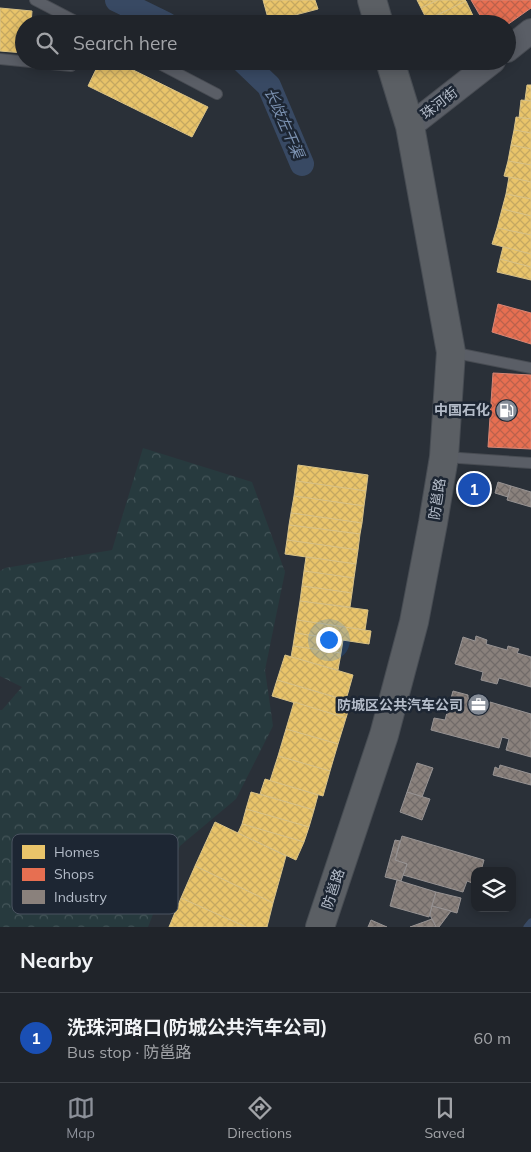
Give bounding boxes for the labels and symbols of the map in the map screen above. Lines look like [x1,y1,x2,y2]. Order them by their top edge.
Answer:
street label: 珠河街 [417,83,461,123]
water label: 长歧左干渠 [261,85,309,163]
fuel station icon: 中国石化 [494,398,518,422]
place label: 中国石化 [434,401,490,419]
pin: 1 [458,470,490,508]
street label: 防邕路 [425,477,449,521]
your location [316,627,342,653]
office icon: 防城区公共汽车公司 [467,693,491,717]
place label: 防城区公共汽车公司 [337,696,463,714]
legend [12,834,178,914]
text: Homes [54,843,100,861]
text: Shops [54,865,94,883]
street label: 防邕路 [318,866,348,912]
text: Industry [54,888,108,906]

